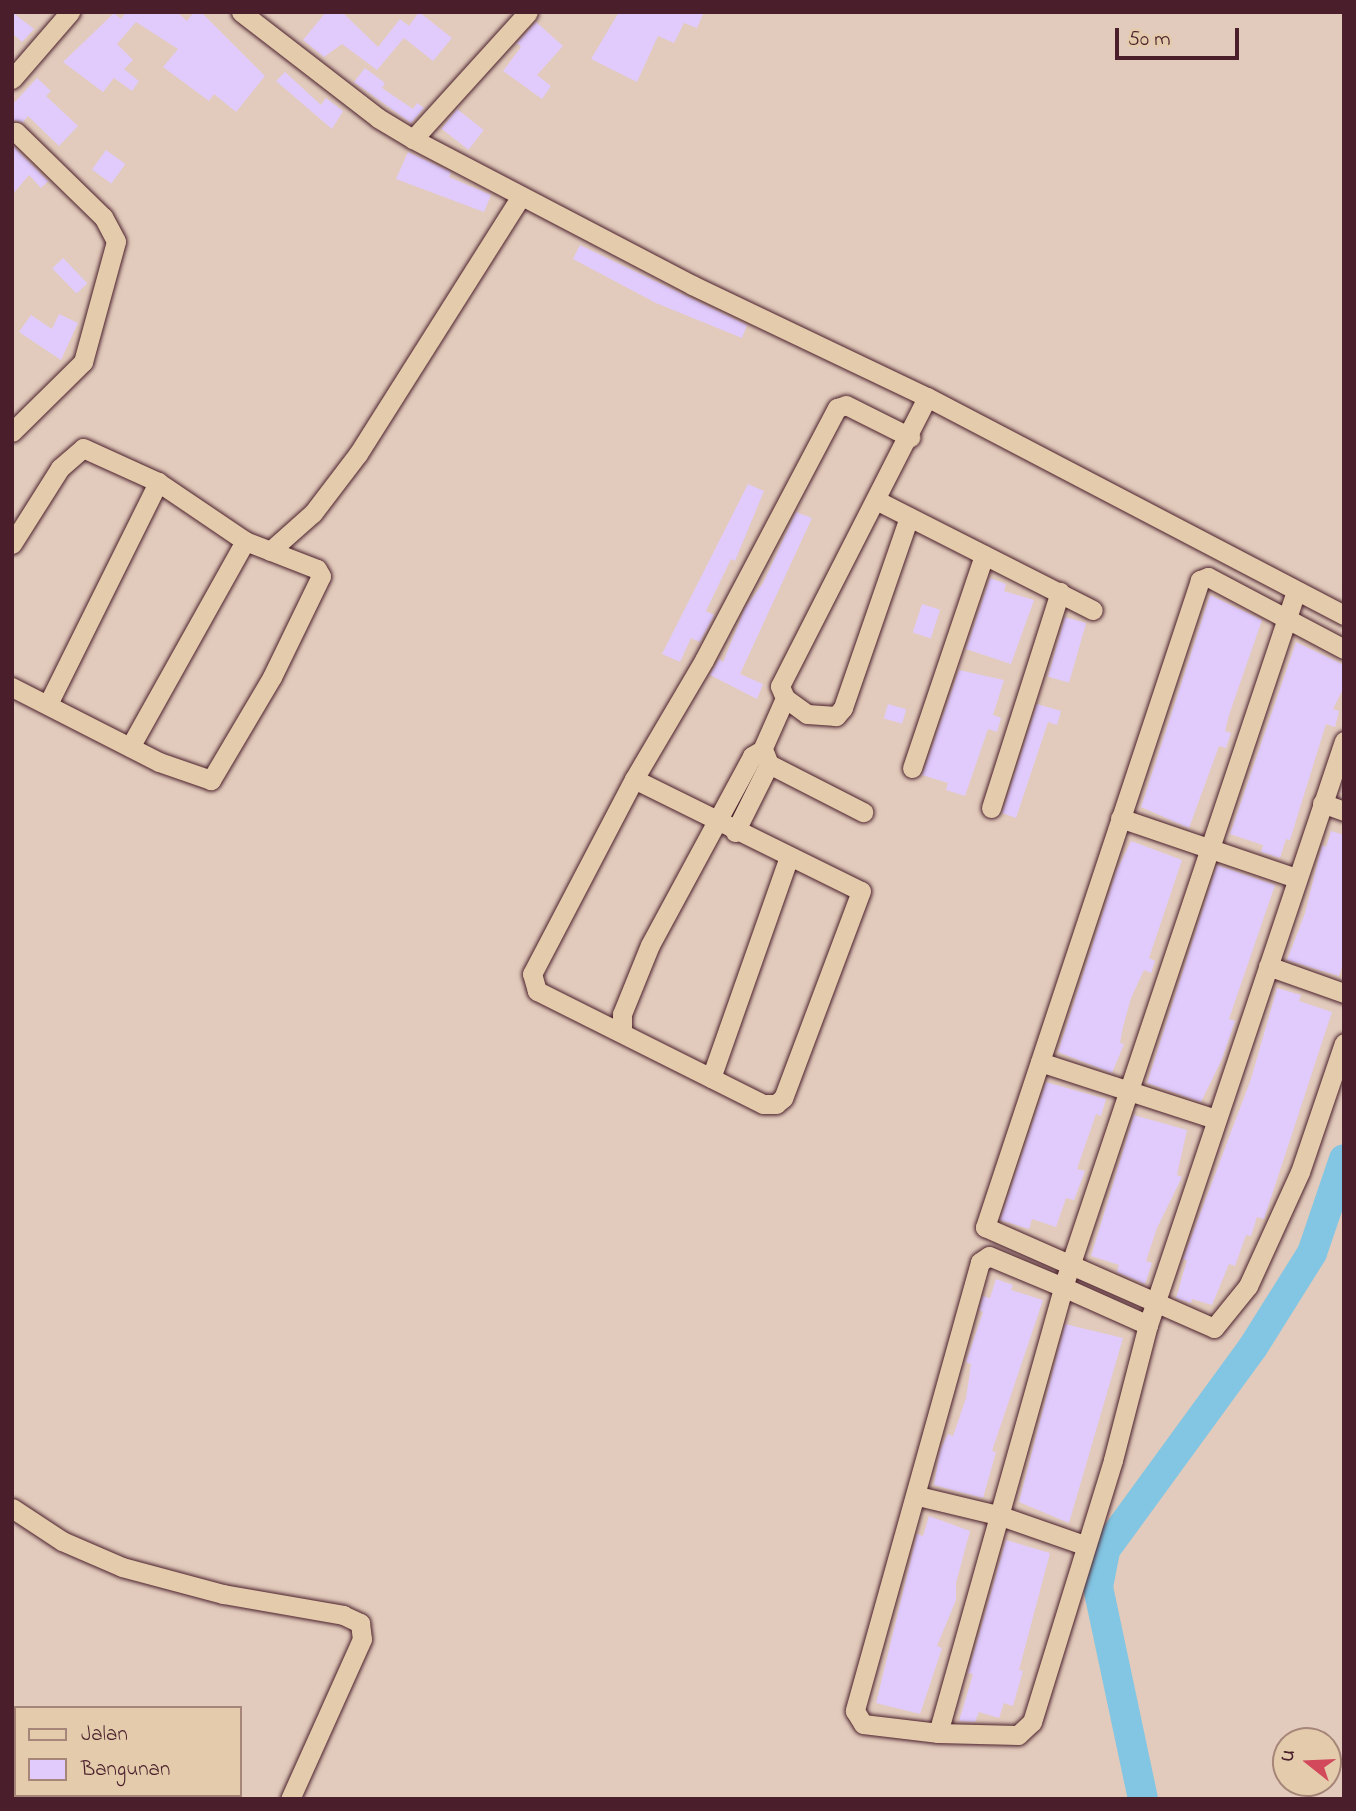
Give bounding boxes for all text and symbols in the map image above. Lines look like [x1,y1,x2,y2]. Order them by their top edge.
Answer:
scale bar [1118,14,1242,58]
text: 50 m [1128,25,1171,55]
legend [14,1706,242,1797]
text: Jalan [81,1720,128,1750]
north arrow [1272,1727,1342,1797]
text: U [1274,1746,1303,1766]
text: Bangunan [81,1755,170,1785]

